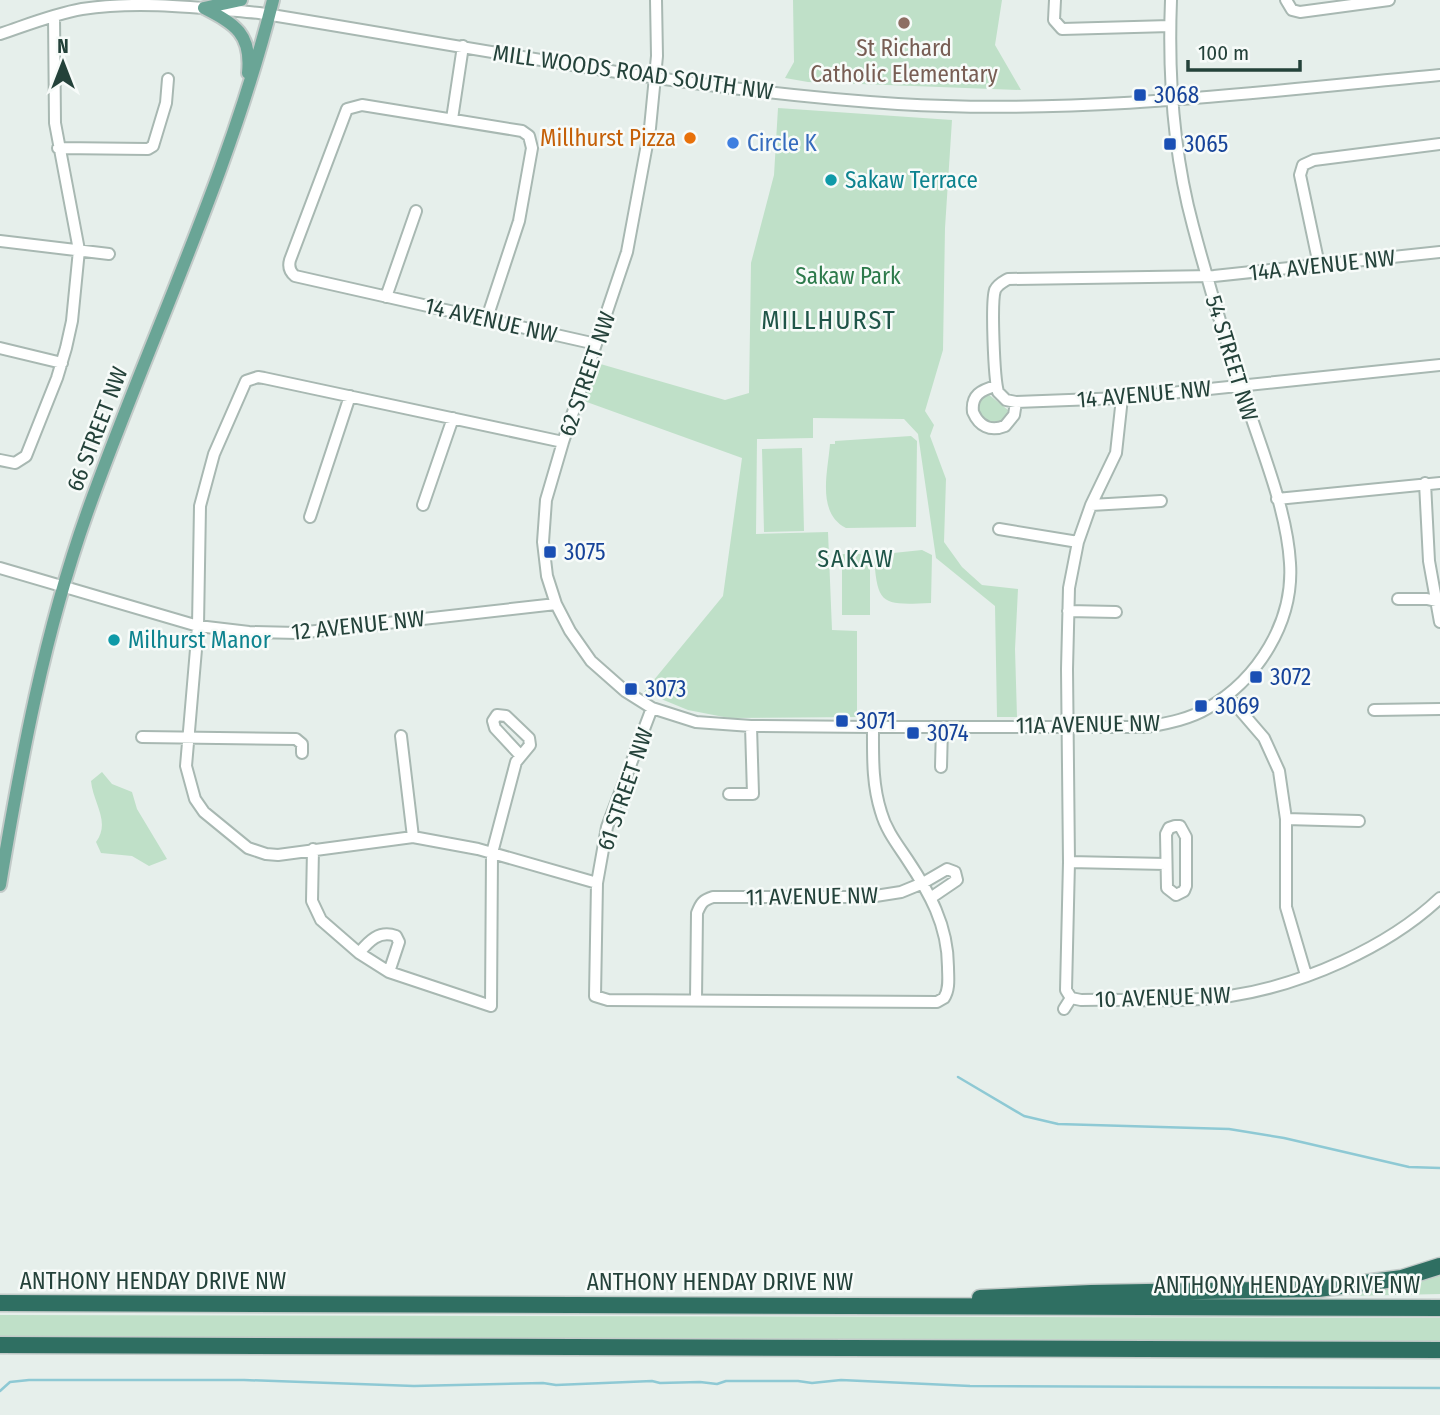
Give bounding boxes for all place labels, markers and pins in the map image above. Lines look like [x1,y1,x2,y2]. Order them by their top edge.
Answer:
marker: St Richard Catholic Elementary [896,15,912,31]
place label: St Richard Catholic Elementary [810,34,999,88]
place label: 3068 [1154,81,1199,109]
marker: 3068 [1132,87,1148,103]
place label: Millhurst Pizza [540,124,676,152]
place label: Circle K [747,129,817,157]
marker: Millhurst Pizza [682,130,698,146]
place label: 3065 [1184,130,1228,158]
marker: Circle K [725,135,741,151]
marker: 3065 [1162,136,1178,152]
place label: Sakaw Terrace [845,166,978,194]
marker: Sakaw Terrace [823,172,839,188]
place label: 3075 [564,538,606,566]
marker: 3075 [542,544,558,560]
place label: Milhurst Manor [128,626,271,654]
marker: Milhurst Manor [106,632,122,648]
place label: 3072 [1270,663,1311,691]
marker: 3072 [1248,669,1264,685]
place label: 3073 [645,675,686,703]
marker: 3073 [623,681,639,697]
place label: 3069 [1215,692,1260,720]
marker: 3069 [1193,698,1209,714]
place label: 3071 [856,707,896,735]
marker: 3071 [834,713,850,729]
place label: 3074 [927,719,969,747]
marker: 3074 [905,725,921,741]

